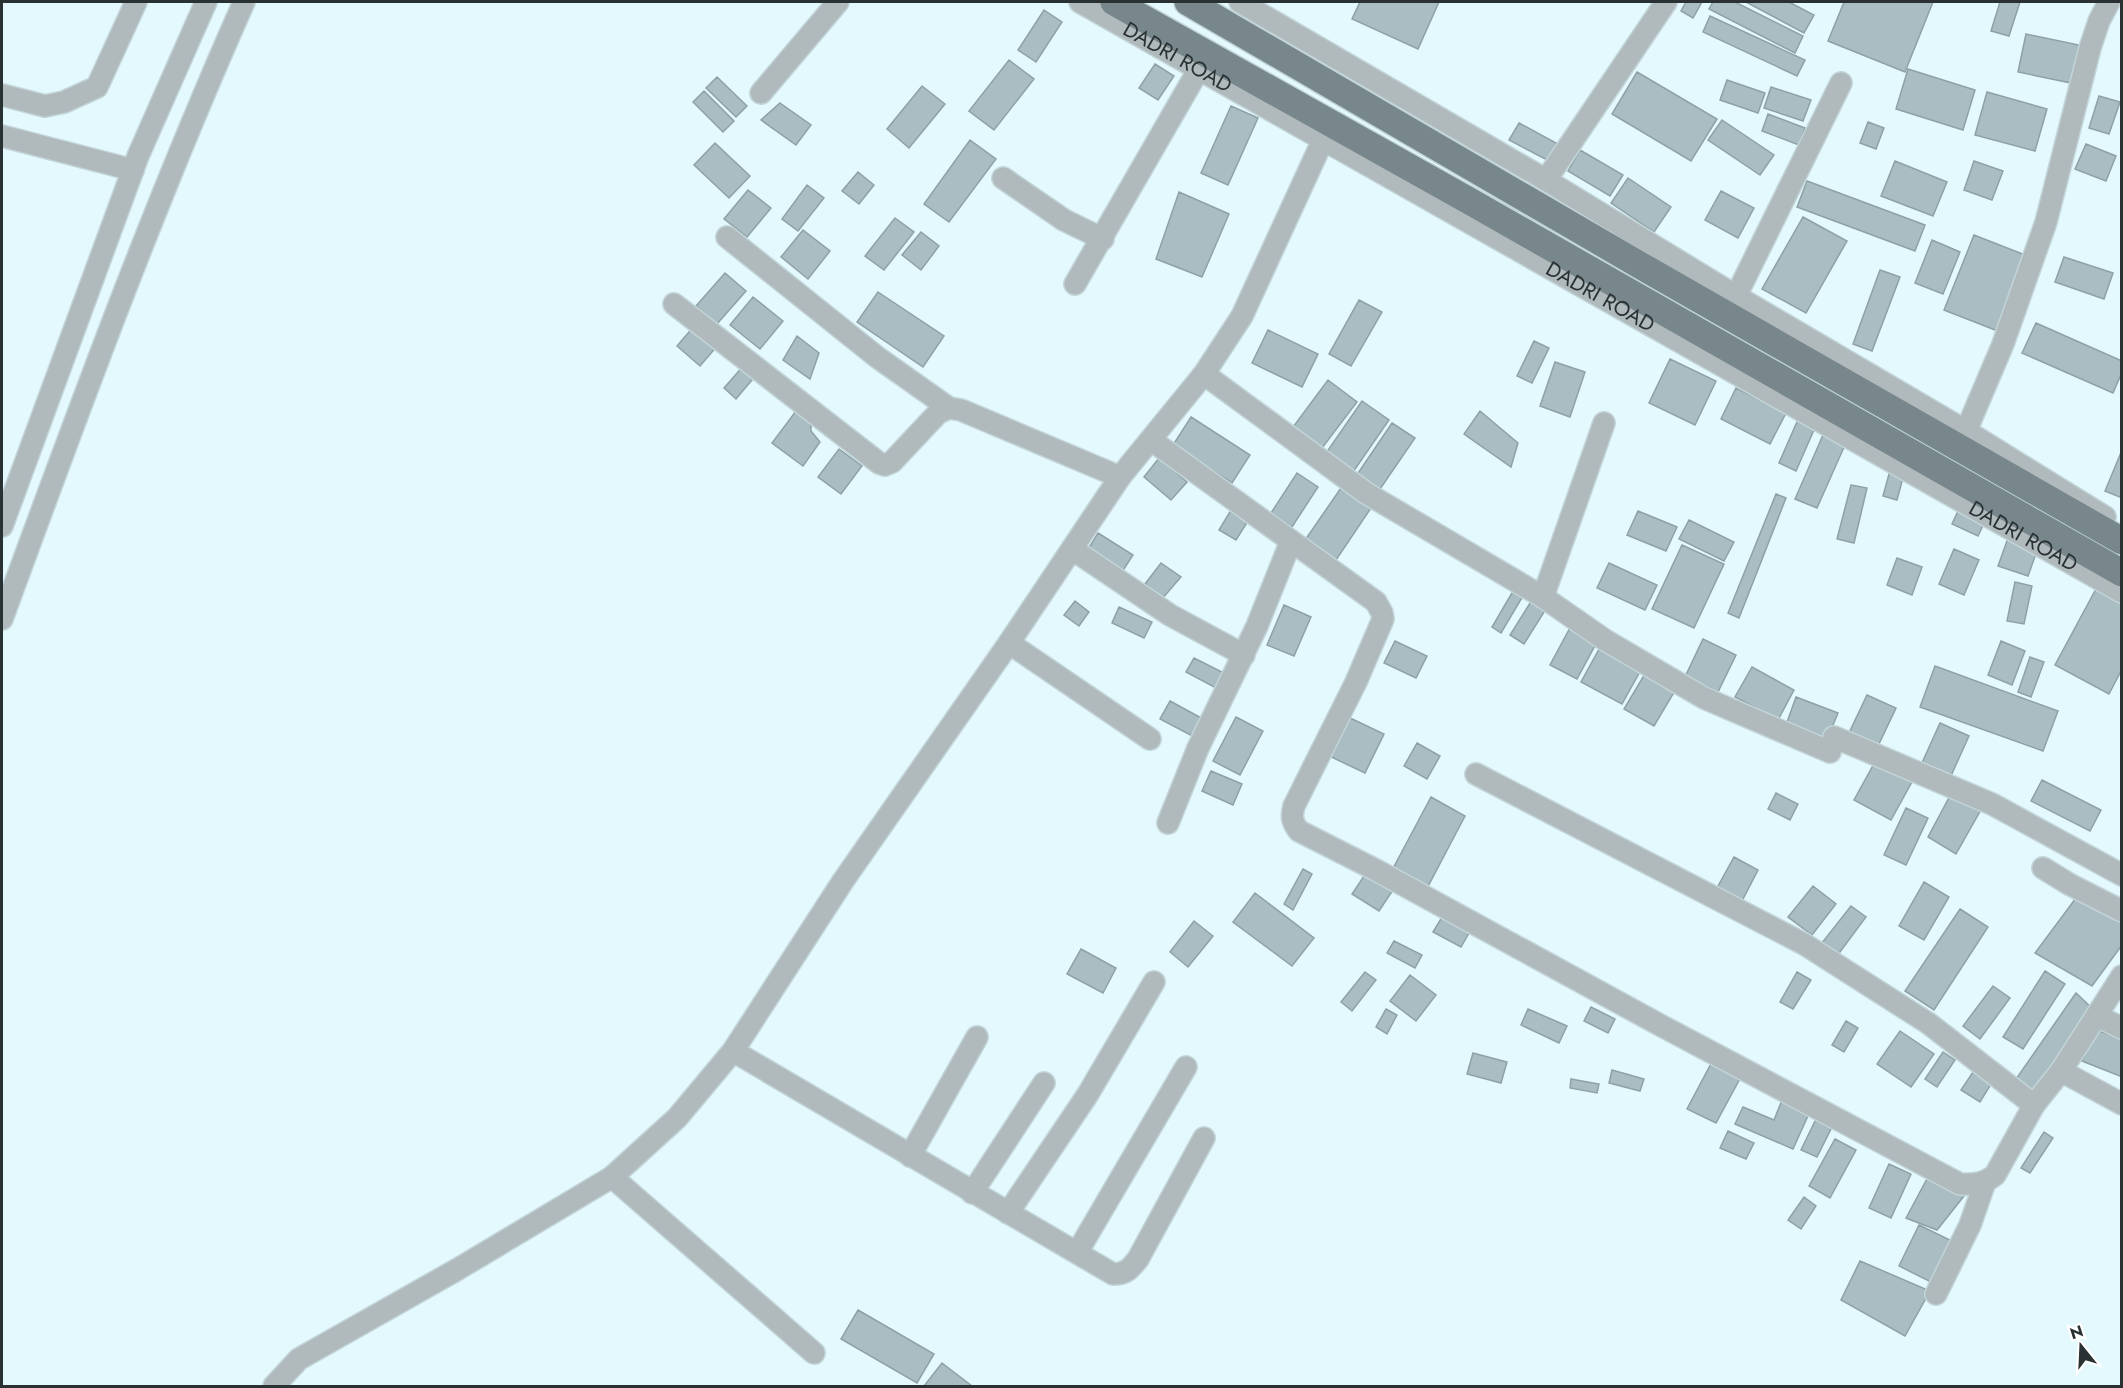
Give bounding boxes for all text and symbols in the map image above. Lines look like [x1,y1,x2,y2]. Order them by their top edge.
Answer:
street label: DADRI ROAD [1117,14,1237,100]
street label: DADRI ROAD [1540,254,1660,339]
street label: DADRI ROAD [1963,493,2083,579]
north arrow [2051,1316,2111,1376]
text: N [2067,1319,2086,1345]

